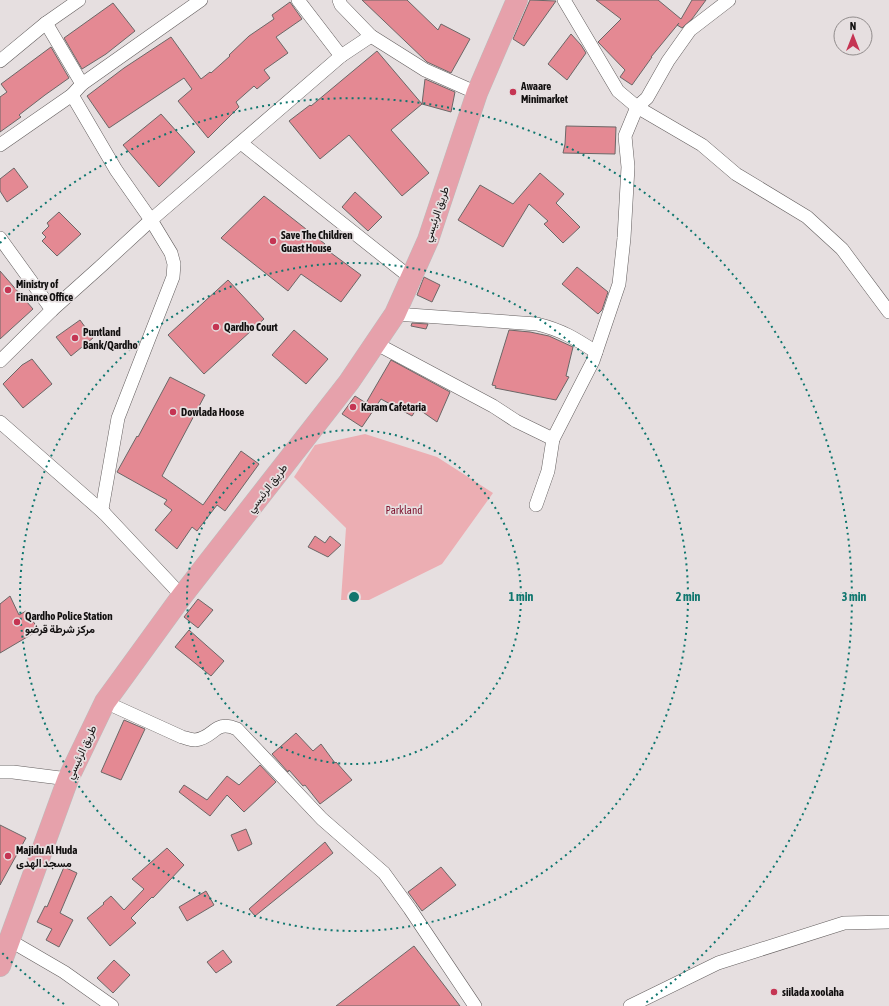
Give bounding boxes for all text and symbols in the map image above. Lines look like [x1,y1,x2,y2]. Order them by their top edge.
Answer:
north arrow [833,16,873,56]
text: N [850,20,856,32]
place label: Awaare Minimarket [520,80,569,105]
marker: Awaare Minimarket [508,87,518,97]
street label: طريق الرئيسي [421,185,455,245]
place label: Save The Children Guast House [281,229,353,254]
marker: Save The Children Guast House [268,236,278,246]
place label: Ministry of Finance Office [16,278,73,303]
marker: Ministry of Finance Office [3,285,13,295]
place label: Qardho Court [224,321,279,333]
marker: Qardho Court [211,322,221,332]
place label: Puntland Bank/Qardho [83,326,138,351]
marker: Puntland Bank/Qardho [70,333,80,343]
place label: Karam Cafetaria [361,401,426,413]
marker: Karam Cafetaria [348,402,358,412]
place label: Dowlada Hoose [181,406,244,418]
marker: Dowlada Hoose [168,407,178,417]
street label: طريق الرئيسي [244,462,293,517]
park label: Parkland [386,504,422,516]
centre of rings [347,590,361,604]
text: 1 min [509,590,533,604]
text: 2 min [676,590,700,604]
text: 3 min [842,590,866,604]
place label: Qardho Police Station مركز شرطة قرضو [25,610,113,636]
marker: Qardho Police Station مركز شرطة قرضو [12,617,22,627]
street label: طريق الرئيسي [63,723,102,782]
place label: Majidu Al Huda مسجد الهدى [16,844,77,870]
marker: Majidu Al Huda مسجد الهدى [3,851,13,861]
place label: siilada xoolaha [782,986,844,998]
marker: siilada xoolaha [769,987,779,997]

